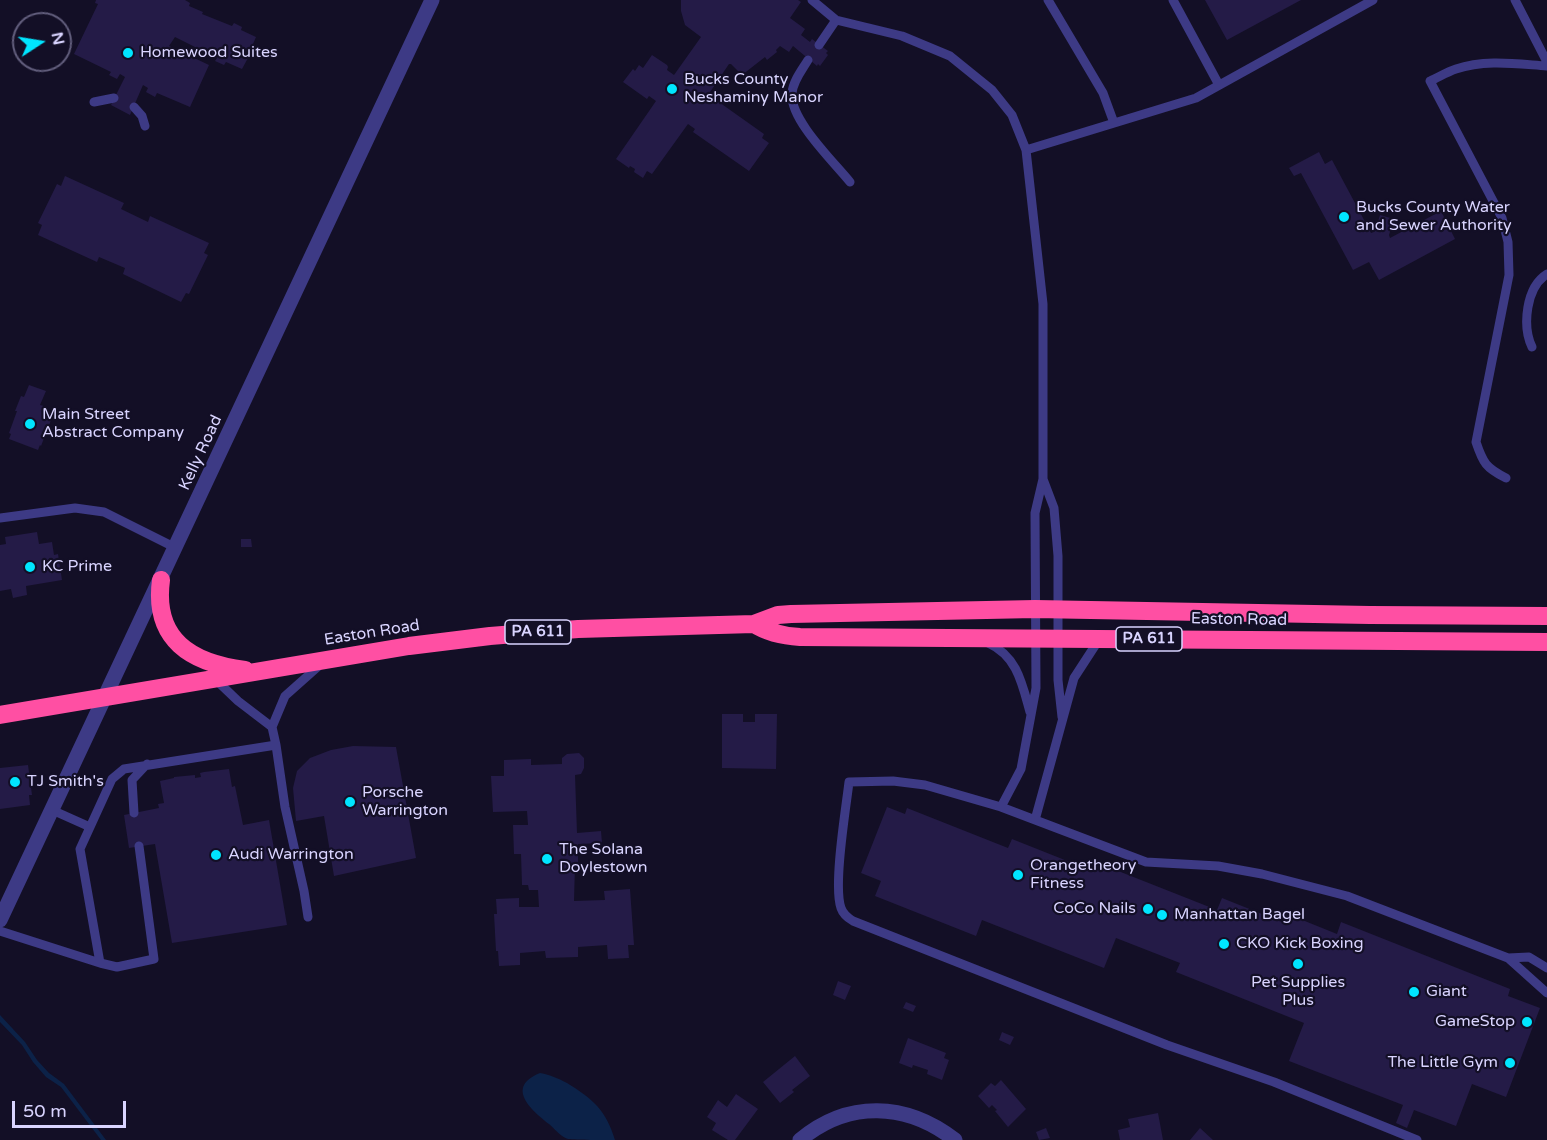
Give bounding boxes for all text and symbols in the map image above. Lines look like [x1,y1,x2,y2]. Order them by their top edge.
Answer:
north arrow [12,12,72,72]
text: N [47,30,69,47]
place label: Homewood Suites [140,43,278,63]
marker: Homewood Suites [121,46,135,60]
place label: Bucks County Neshaminy Manor [684,70,823,108]
marker: Bucks County Neshaminy Manor [665,82,679,96]
place label: Bucks County Water and Sewer Authority [1356,198,1512,236]
marker: Bucks County Water and Sewer Authority [1337,210,1351,224]
place label: Main Street Abstract Company [42,405,184,443]
street label: Kelly Road [175,412,227,494]
marker: Main Street Abstract Company [23,417,37,431]
place label: KC Prime [42,557,112,577]
marker: KC Prime [23,560,37,574]
street label: Easton Road [1191,610,1287,630]
street label: Easton Road [323,616,421,650]
road number: PA 611 [505,620,571,644]
road number: PA 611 [1116,627,1182,651]
place label: TJ Smith's [27,772,104,792]
marker: TJ Smith's [8,775,22,789]
place label: Porsche Warrington [362,783,448,821]
marker: Porsche Warrington [343,795,357,809]
place label: The Solana Doylestown [559,840,648,878]
place label: Audi Warrington [228,845,354,865]
marker: Audi Warrington [209,848,223,862]
marker: The Solana Doylestown [540,852,554,866]
place label: Orangetheory Fitness [1030,856,1136,894]
marker: Orangetheory Fitness [1011,868,1025,882]
place label: CoCo Nails [1053,899,1136,919]
marker: CoCo Nails [1141,902,1155,916]
place label: Manhattan Bagel [1174,905,1305,925]
marker: Manhattan Bagel [1155,908,1169,922]
place label: CKO Kick Boxing [1236,934,1364,954]
marker: CKO Kick Boxing [1217,937,1231,951]
marker: Pet Supplies Plus [1291,957,1305,971]
place label: Pet Supplies Plus [1251,973,1345,1011]
place label: Giant [1426,982,1467,1002]
marker: Giant [1407,985,1421,999]
place label: GameStop [1435,1012,1515,1032]
marker: GameStop [1520,1015,1534,1029]
place label: The Little Gym [1387,1053,1498,1073]
marker: The Little Gym [1503,1056,1517,1070]
scale bar [15,1089,129,1127]
text: 50 m [23,1100,67,1122]

